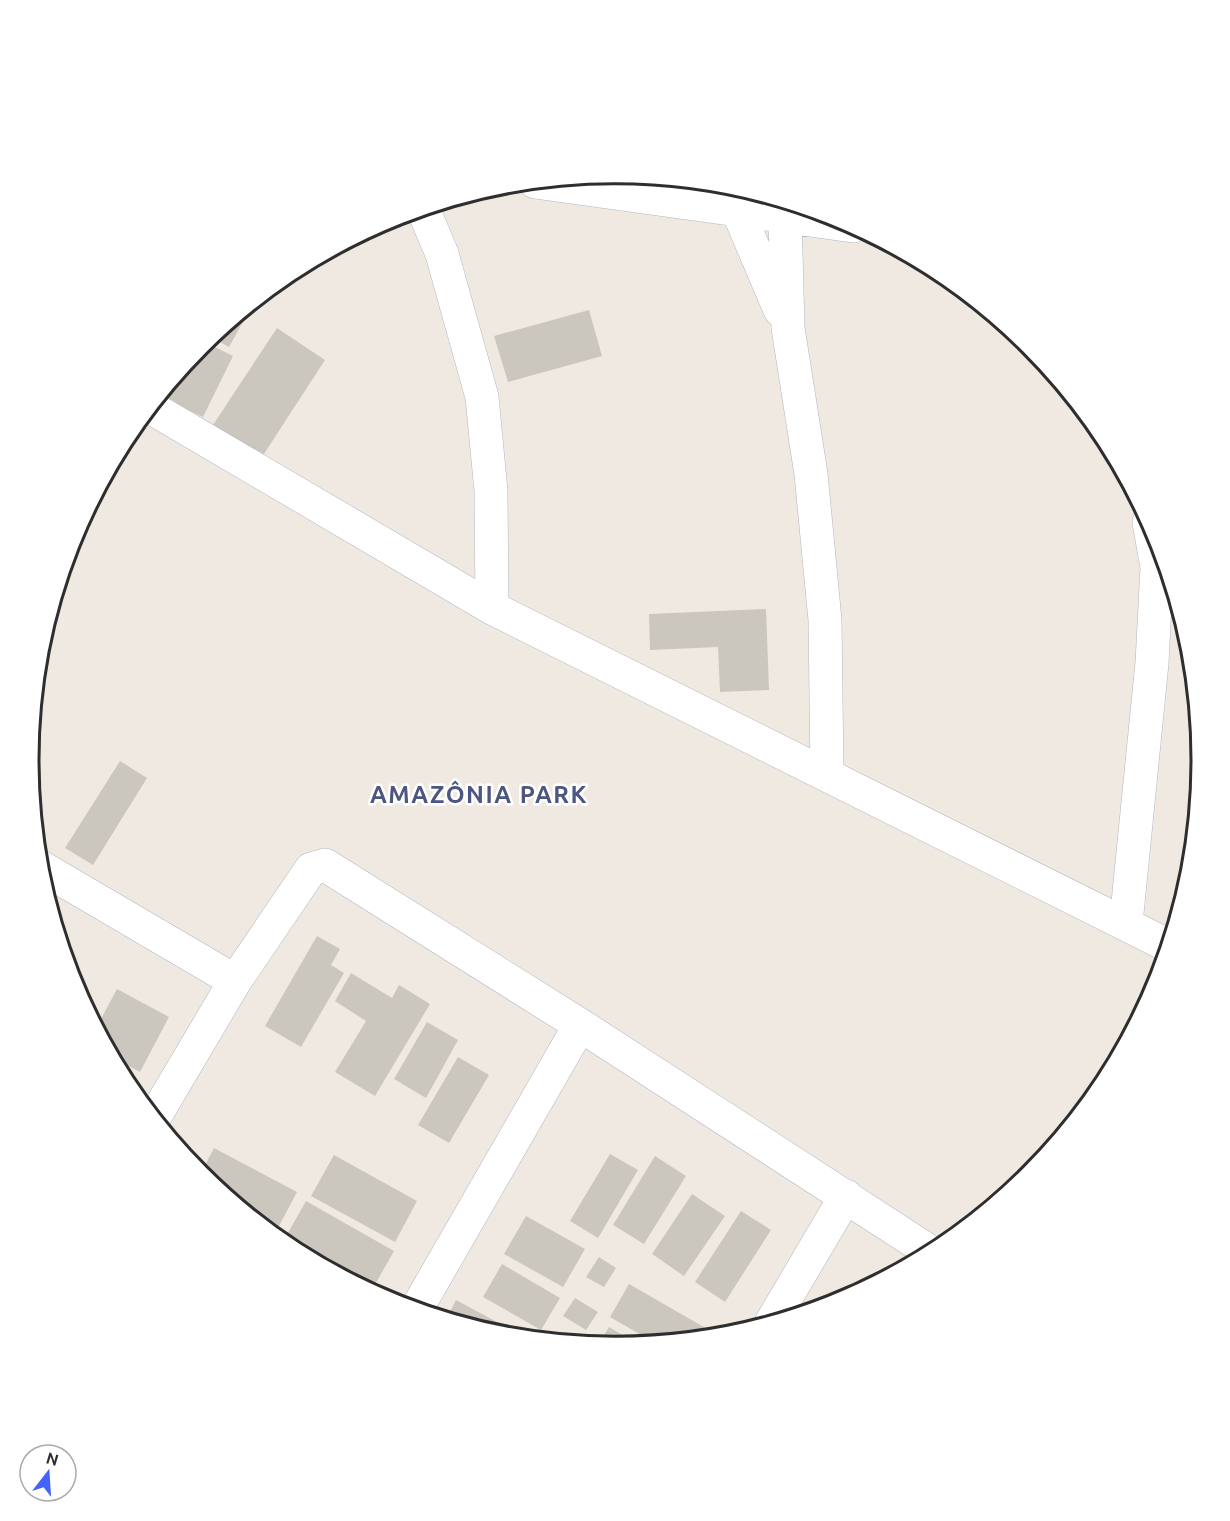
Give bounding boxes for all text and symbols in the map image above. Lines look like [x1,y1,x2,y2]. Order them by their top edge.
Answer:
district label: AMAZÔNIA PARK [370,780,588,808]
north arrow [18,1443,78,1503]
text: N [44,1448,61,1469]

